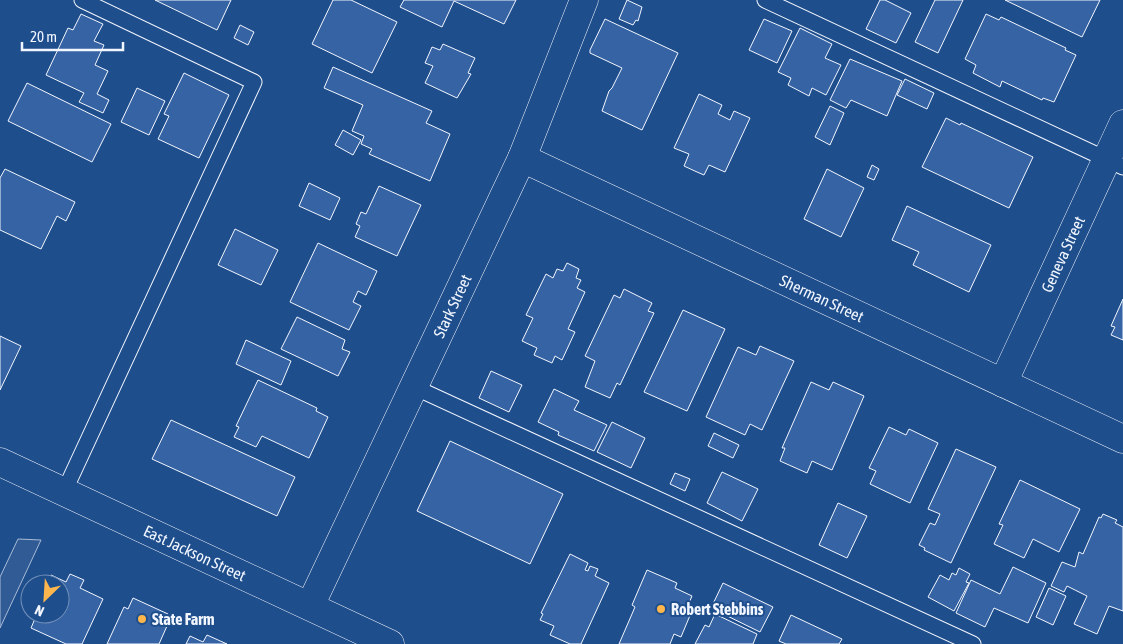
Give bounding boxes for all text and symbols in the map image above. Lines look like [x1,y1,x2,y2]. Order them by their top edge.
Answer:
scale bar [22,20,124,52]
text: 20 m [30,28,57,45]
street label: Geneva Street [1037,213,1088,295]
street label: Stark Street [429,271,475,340]
street label: Sherman Street [777,271,867,326]
street label: East Jackson Street [141,521,249,585]
north arrow [20,574,70,624]
place label: Robert Stebbins [671,600,764,618]
text: N [32,602,47,620]
marker: Robert Stebbins [655,603,667,615]
place label: State Farm [152,610,214,628]
marker: State Farm [136,613,148,625]

